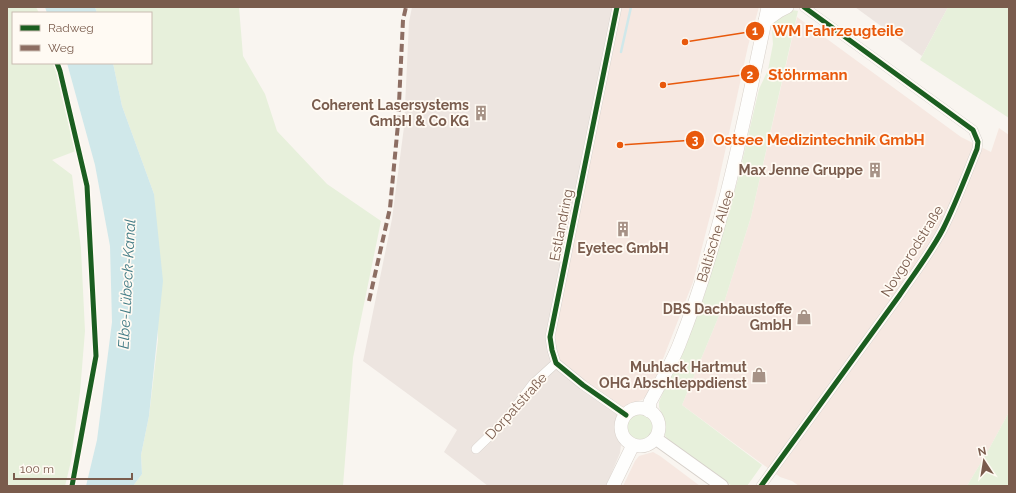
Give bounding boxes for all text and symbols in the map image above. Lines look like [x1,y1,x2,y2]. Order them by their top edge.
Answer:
legend [12,12,152,64]
callout: WM Fahrzeugteile [745,18,912,45]
text: Radweg [48,21,94,35]
text: WM Fahrzeugteile [772,22,904,40]
text: 1 [752,24,758,38]
text: Weg [48,41,74,55]
callout: Stöhrmann [740,61,855,88]
text: Stöhrmann [768,66,848,84]
text: 2 [747,68,754,82]
place label: Coherent Lasersystems GmbH & Co KG [312,97,469,129]
building icon: Coherent Lasersystems GmbH & Co KG [472,104,490,122]
callout: Ostsee Medizintechnik GmbH [685,126,932,153]
text: Ostsee Medizintechnik GmbH [713,131,925,149]
text: 3 [692,133,699,147]
building icon: Max Jenne Gruppe [866,161,884,179]
place label: Max Jenne Gruppe [738,162,864,178]
street label: Estlandring [546,188,576,262]
street label: Baltische Allee [693,188,737,284]
street label: Novgorodstraße [878,202,946,300]
water label: Elbe-Lübeck-Kanal [115,218,139,350]
building icon: Eyetec GmbH [614,220,632,238]
place label: Eyetec GmbH [577,240,669,256]
place label: DBS Dachbaustoffe GmbH [663,301,793,333]
shop icon: DBS Dachbaustoffe GmbH [795,308,813,326]
place label: Muhlack Hartmut OHG Abschleppdienst [599,359,748,391]
shop icon: Muhlack Hartmut OHG Abschleppdienst [750,366,768,384]
street label: Dorpatstraße [482,369,550,443]
north arrow [964,441,1004,481]
text: N [977,444,987,459]
scale bar [14,455,132,481]
text: 100 m [20,462,54,476]

